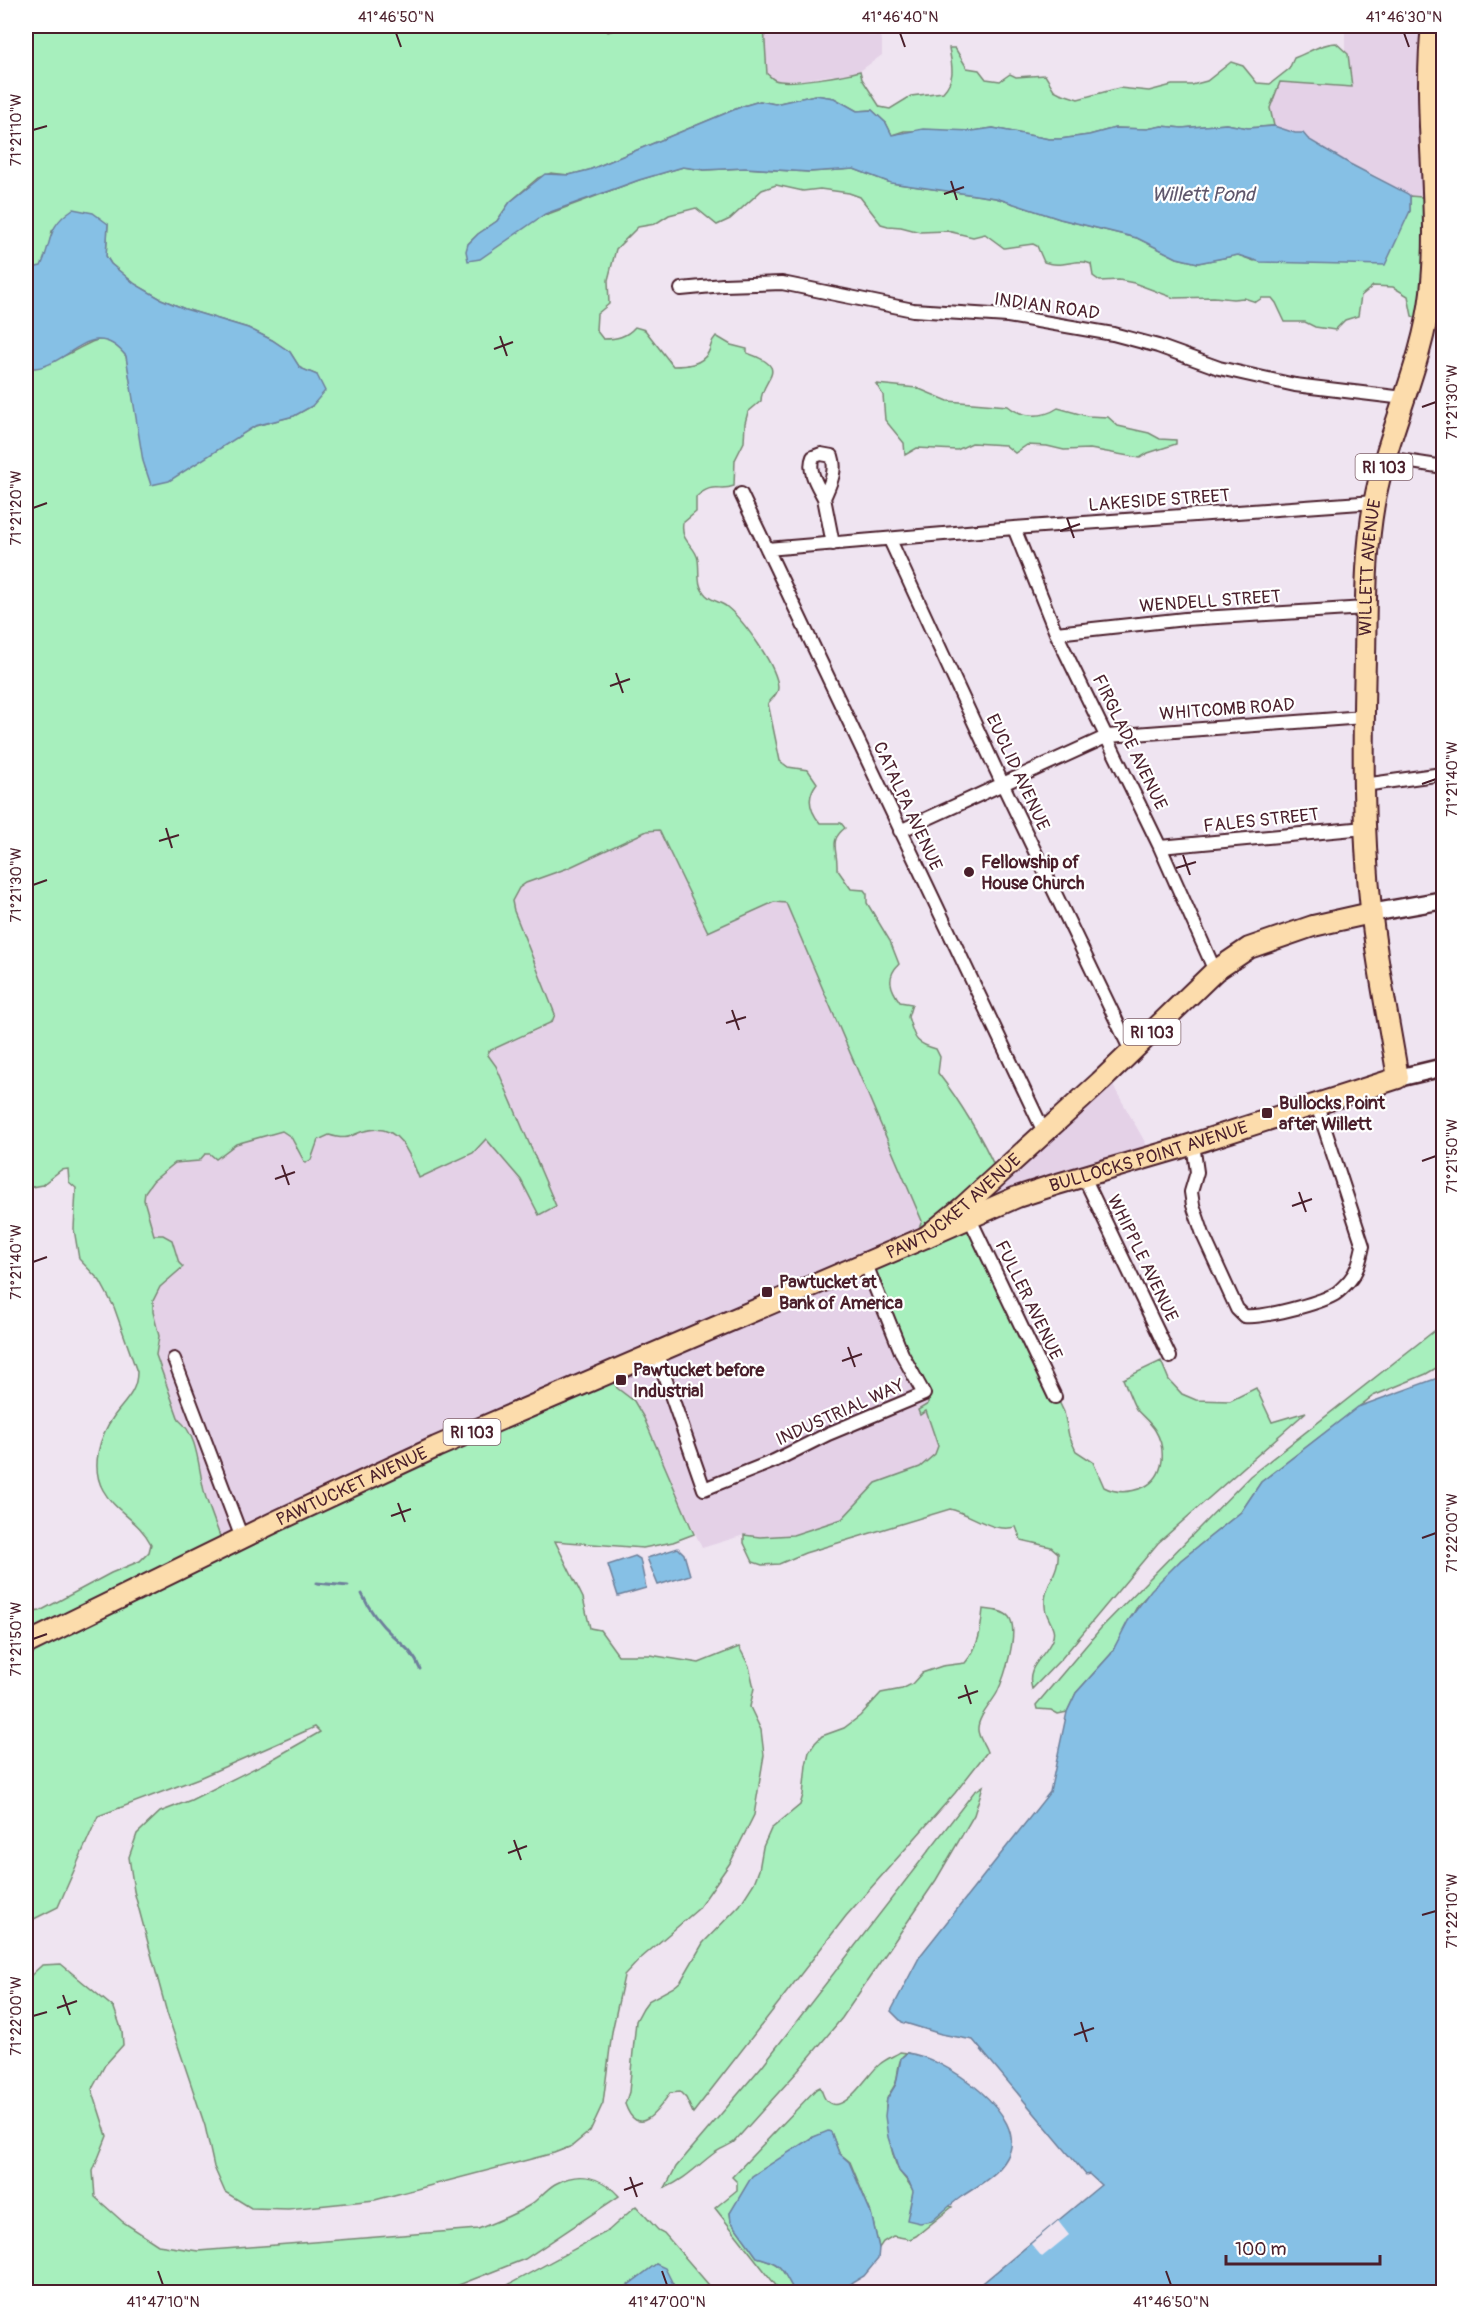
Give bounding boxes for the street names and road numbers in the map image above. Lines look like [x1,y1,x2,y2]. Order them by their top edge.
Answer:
street label: INDIAN ROAD [993,288,1101,325]
road number: RI 103 [1356,454,1412,480]
street label: LAKESIDE STREET [1088,484,1231,517]
street label: WILLETT AVENUE [1354,497,1387,636]
street label: WENDELL STREET [1139,585,1282,618]
street label: FIRGLADE AVENUE [1087,671,1172,814]
street label: WHITCOMB ROAD [1159,693,1295,726]
street label: EUCLID AVENUE [980,710,1055,834]
street label: CATALPA AVENUE [868,738,947,874]
street label: FALES STREET [1202,803,1320,838]
road number: RI 103 [1124,1019,1180,1045]
street label: BULLOCKS POINT AVENUE [1047,1116,1251,1198]
street label: PAWTUCKET AVENUE [883,1149,1026,1265]
street label: WHIPPLE AVENUE [1102,1191,1183,1325]
street label: FULLER AVENUE [990,1237,1067,1364]
street label: INDUSTRIAL WAY [772,1374,909,1451]
road number: RI 103 [444,1419,500,1445]
street label: PAWTUCKET AVENUE [273,1442,431,1532]

